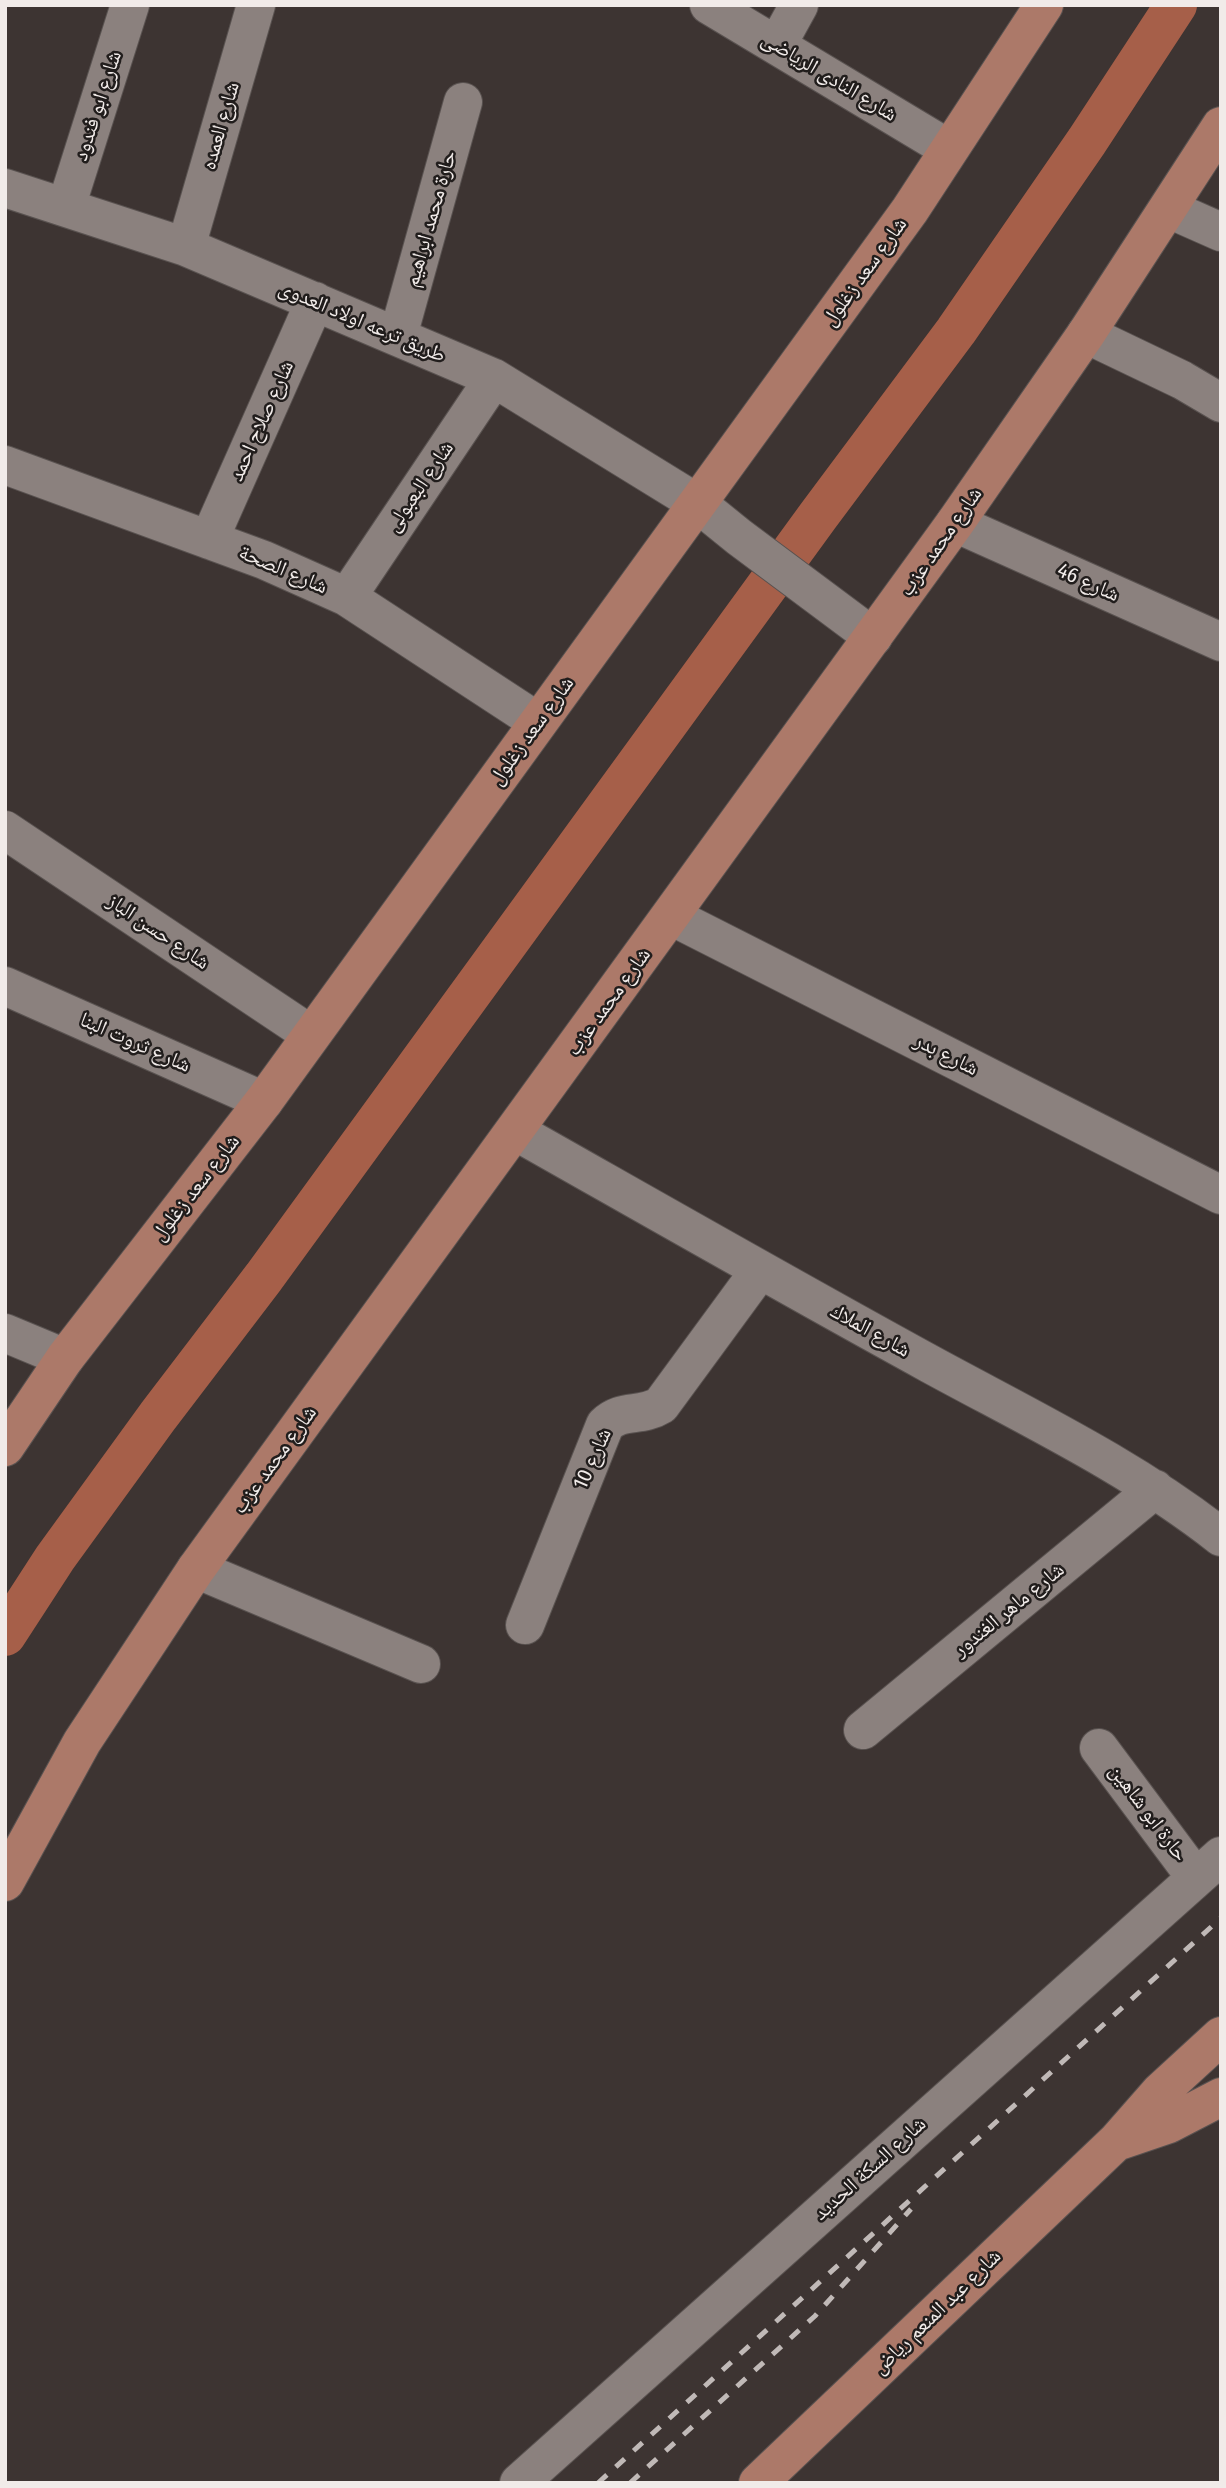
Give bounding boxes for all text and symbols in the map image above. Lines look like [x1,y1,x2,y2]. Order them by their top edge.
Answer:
street label: شارع النادى الرياضى [757,27,901,127]
street label: شارع ابو فندود [68,48,128,164]
street label: شارع العمده [196,79,246,173]
street label: حارة محمد ابراهيم [399,148,463,290]
street label: شارع سعد زغلول [817,213,913,331]
street label: طريق ترعه اولاد العدوى [275,275,449,369]
street label: شارع صلاح احمد [224,357,300,485]
street label: شارع البعبولى [380,437,460,537]
street label: شارع محمد عزب [894,483,988,601]
street label: شارع الصحة [235,540,331,600]
street label: شارع 46 [1053,558,1123,608]
street label: شارع سعد زغلول [484,672,580,790]
street label: شارع حسن الباز [102,888,214,976]
street label: شارع محمد عزب [561,943,657,1061]
street label: شارع ثروت البنا [76,1007,194,1079]
street label: شارع بدر [910,1028,982,1082]
street label: شارع سعد زغلول [147,1130,245,1246]
street label: شارع الملاك [826,1299,914,1363]
street label: شارع محمد عزب [227,1401,323,1519]
street label: شارع 10 [568,1425,618,1493]
street label: شارع ماهر الغندور [948,1557,1070,1663]
street label: حارة ابو شاهين [1103,1759,1193,1867]
street label: شارع السكة الحديد [808,2112,932,2226]
street label: شارع عبد المنعم رياض [867,2244,1007,2380]

